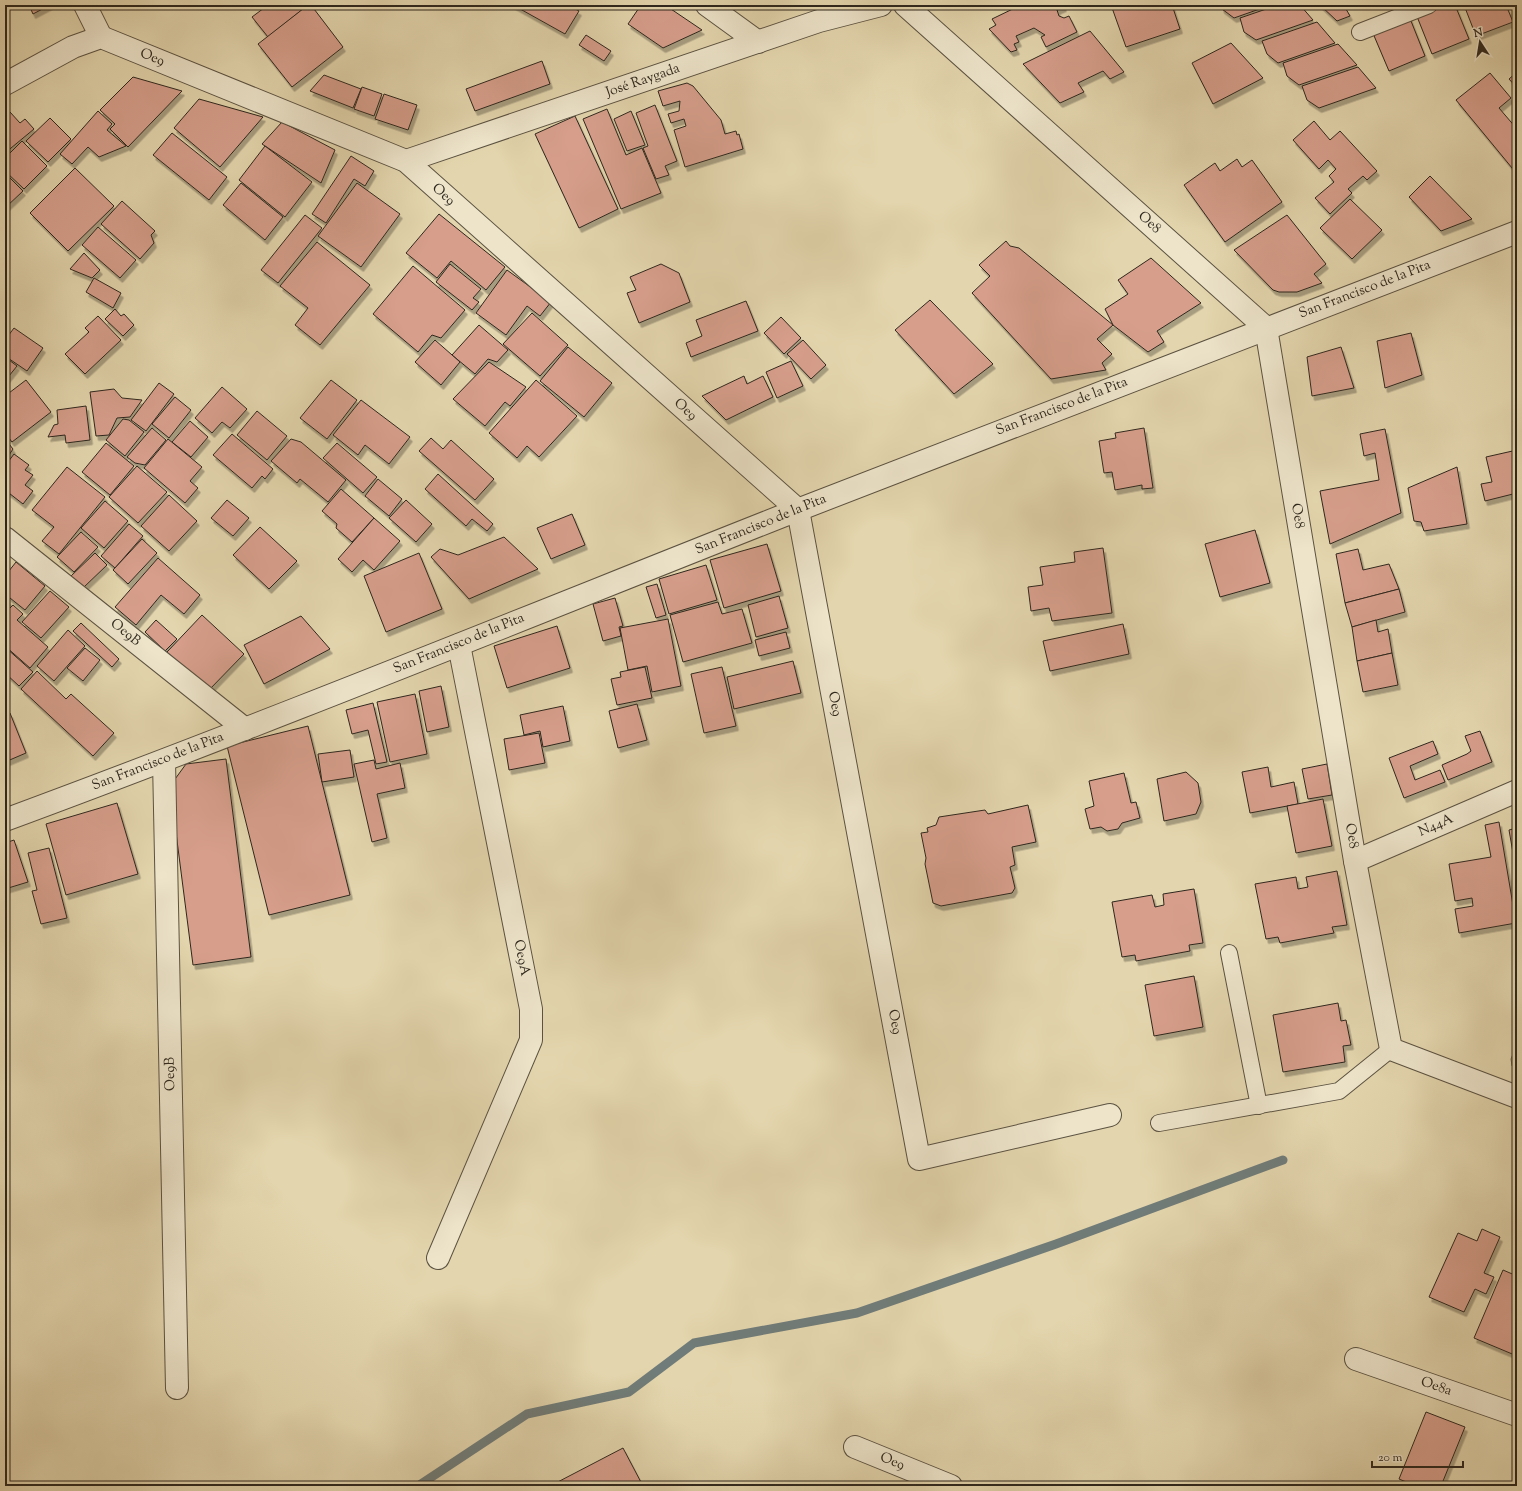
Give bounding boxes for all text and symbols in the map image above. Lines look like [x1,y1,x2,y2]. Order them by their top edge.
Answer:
north arrow [1460,22,1500,62]
text: N [1471,24,1484,42]
street label: Oe9 [137,44,168,72]
street label: José Raygada [602,59,683,103]
street label: Oe9 [427,179,459,211]
street label: Oe8 [1133,207,1165,239]
street label: San Francisco de la Pita [1296,255,1434,324]
street label: San Francisco de la Pita [993,372,1131,441]
street label: Oe9 [669,394,701,426]
street label: San Francisco de la Pita [692,489,830,560]
street label: Oe8 [1285,502,1309,530]
street label: San Francisco de la Pita [390,608,528,679]
street label: Oe9B [105,615,145,652]
street label: Oe9 [822,690,846,718]
street label: San Francisco de la Pita [89,727,227,796]
street label: N44A [1415,809,1457,842]
street label: Oe8 [1339,822,1363,850]
street label: Oe9A [508,938,534,979]
street label: Oe9 [882,1008,906,1036]
street label: Oe9B [161,1057,181,1091]
street label: Oe8a [1418,1372,1455,1402]
scale bar [1372,1443,1463,1469]
street label: Oe9 [877,1448,908,1476]
text: 20 m [1378,1449,1403,1467]

